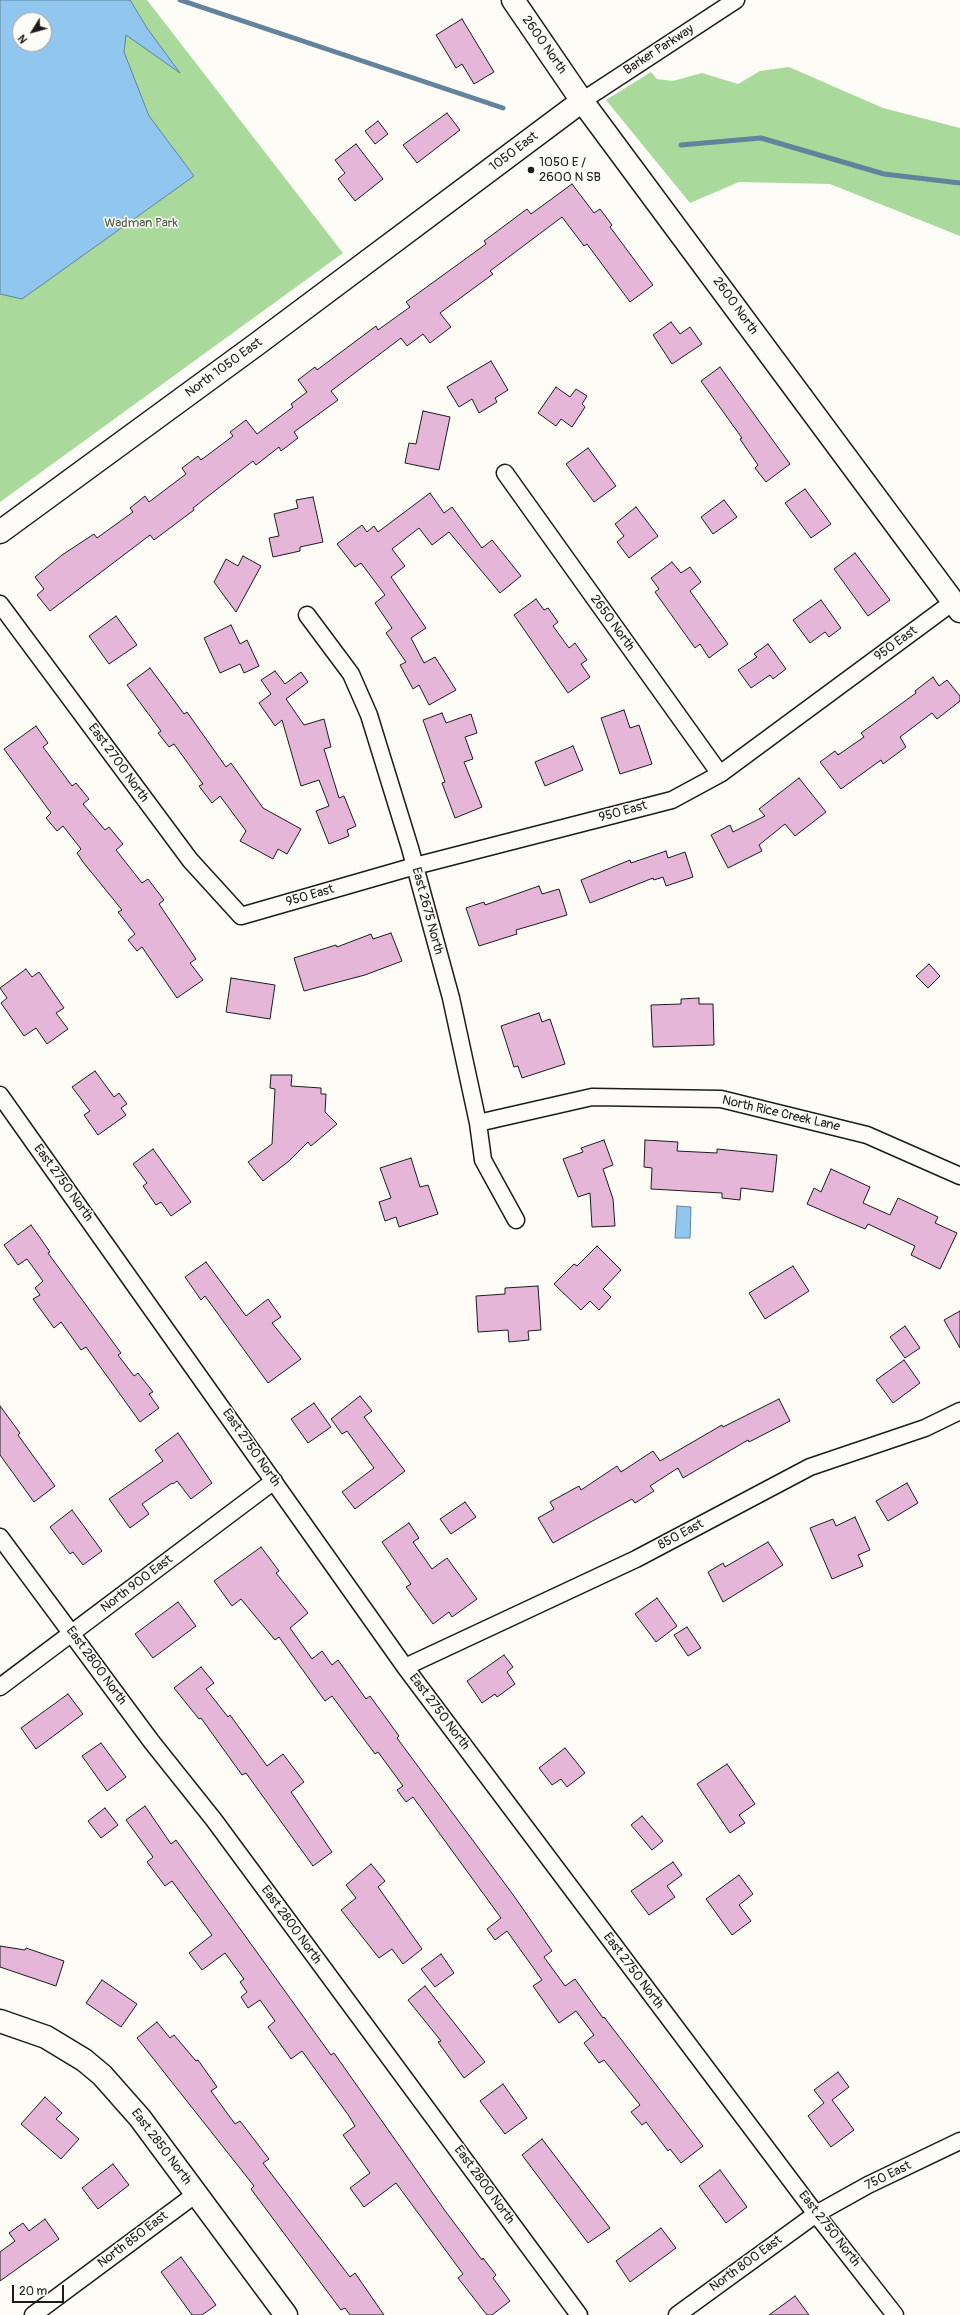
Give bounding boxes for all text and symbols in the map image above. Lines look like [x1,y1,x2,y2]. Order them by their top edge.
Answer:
north arrow [12,12,52,52]
street label: 2600 North [518,13,570,77]
street label: Barker Parkway [621,22,697,78]
text: N [15,32,30,46]
street label: 1050 East [487,129,541,175]
place label: 1050 E / 2600 N SB [539,155,601,186]
marker: 1050 E / 2600 N SB [526,165,536,175]
park label: Wadman Park [104,216,178,232]
street label: 2600 North [709,274,761,338]
street label: North 1050 East [183,335,265,401]
street label: 2650 North [586,592,638,654]
street label: 950 East [871,623,921,665]
street label: East 2700 North [84,721,152,805]
street label: 950 East [597,798,649,826]
street label: East 2675 North [408,866,446,956]
street label: 950 East [284,882,336,910]
street label: North Rice Creek Lane [721,1093,841,1135]
street label: East 2750 North [30,1141,96,1225]
street label: East 2750 North [218,1406,284,1490]
street label: 850 East [656,1517,706,1553]
street label: North 900 East [98,1552,176,1616]
street label: East 2800 North [62,1624,130,1708]
street label: East 2750 North [405,1671,473,1753]
street label: East 2800 North [257,1883,325,1967]
street label: East 2750 North [599,1930,667,2012]
street label: East 2850 North [127,2106,195,2188]
street label: East 2800 North [450,2143,518,2227]
street label: 750 East [862,2158,914,2194]
street label: East 2750 North [795,2188,863,2270]
street label: North 850 East [95,2209,171,2271]
street label: North 800 East [707,2233,785,2295]
scale bar [14,2277,66,2303]
text: 20 m [19,2284,47,2299]

